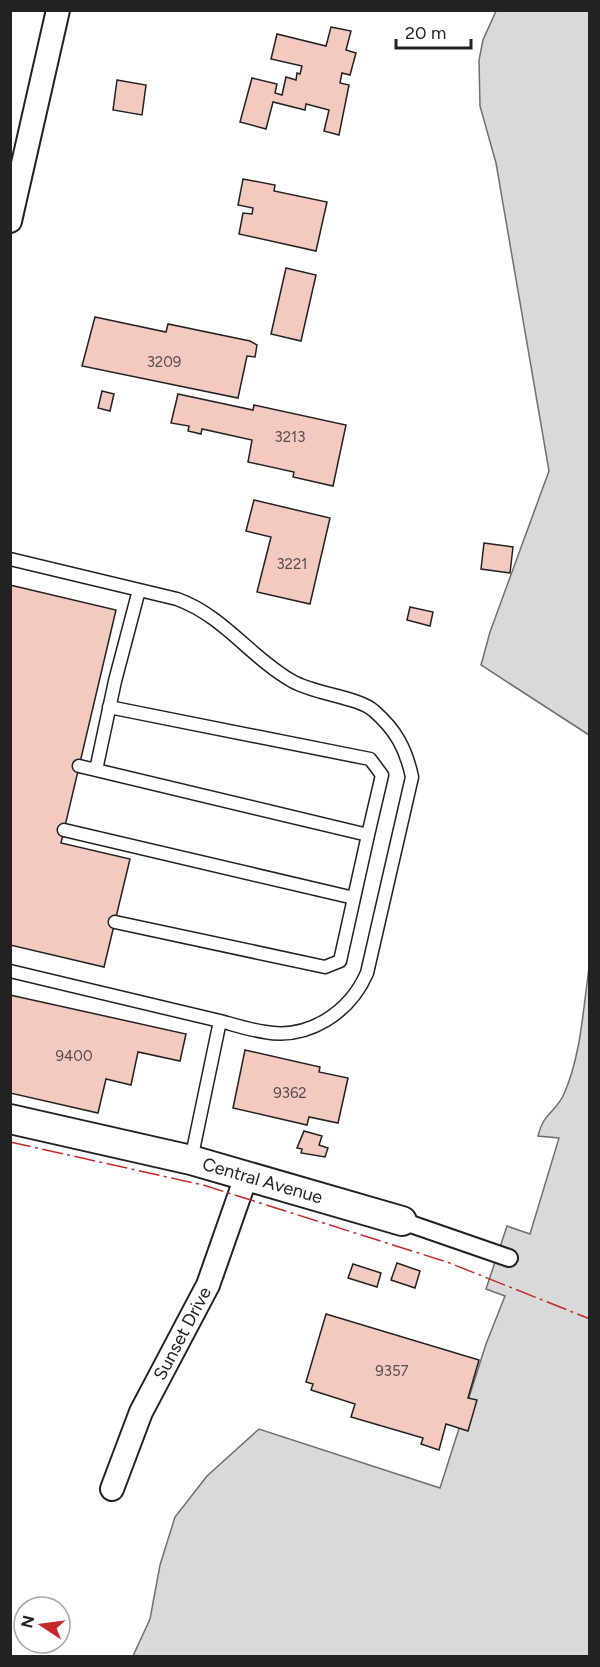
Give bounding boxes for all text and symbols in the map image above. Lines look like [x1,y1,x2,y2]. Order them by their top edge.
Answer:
scale bar [396,12,471,50]
text: 20 m [405,22,446,44]
house number: 3209 [147,353,181,371]
house number: 3213 [275,428,305,446]
house number: 3221 [276,555,308,573]
house number: 9400 [55,1047,93,1065]
house number: 9362 [273,1084,307,1102]
street label: Central Avenue [200,1153,325,1209]
street label: Sunset Drive [149,1283,216,1384]
house number: 9357 [375,1362,409,1380]
north arrow [12,1595,72,1655]
text: N [17,1614,39,1630]

